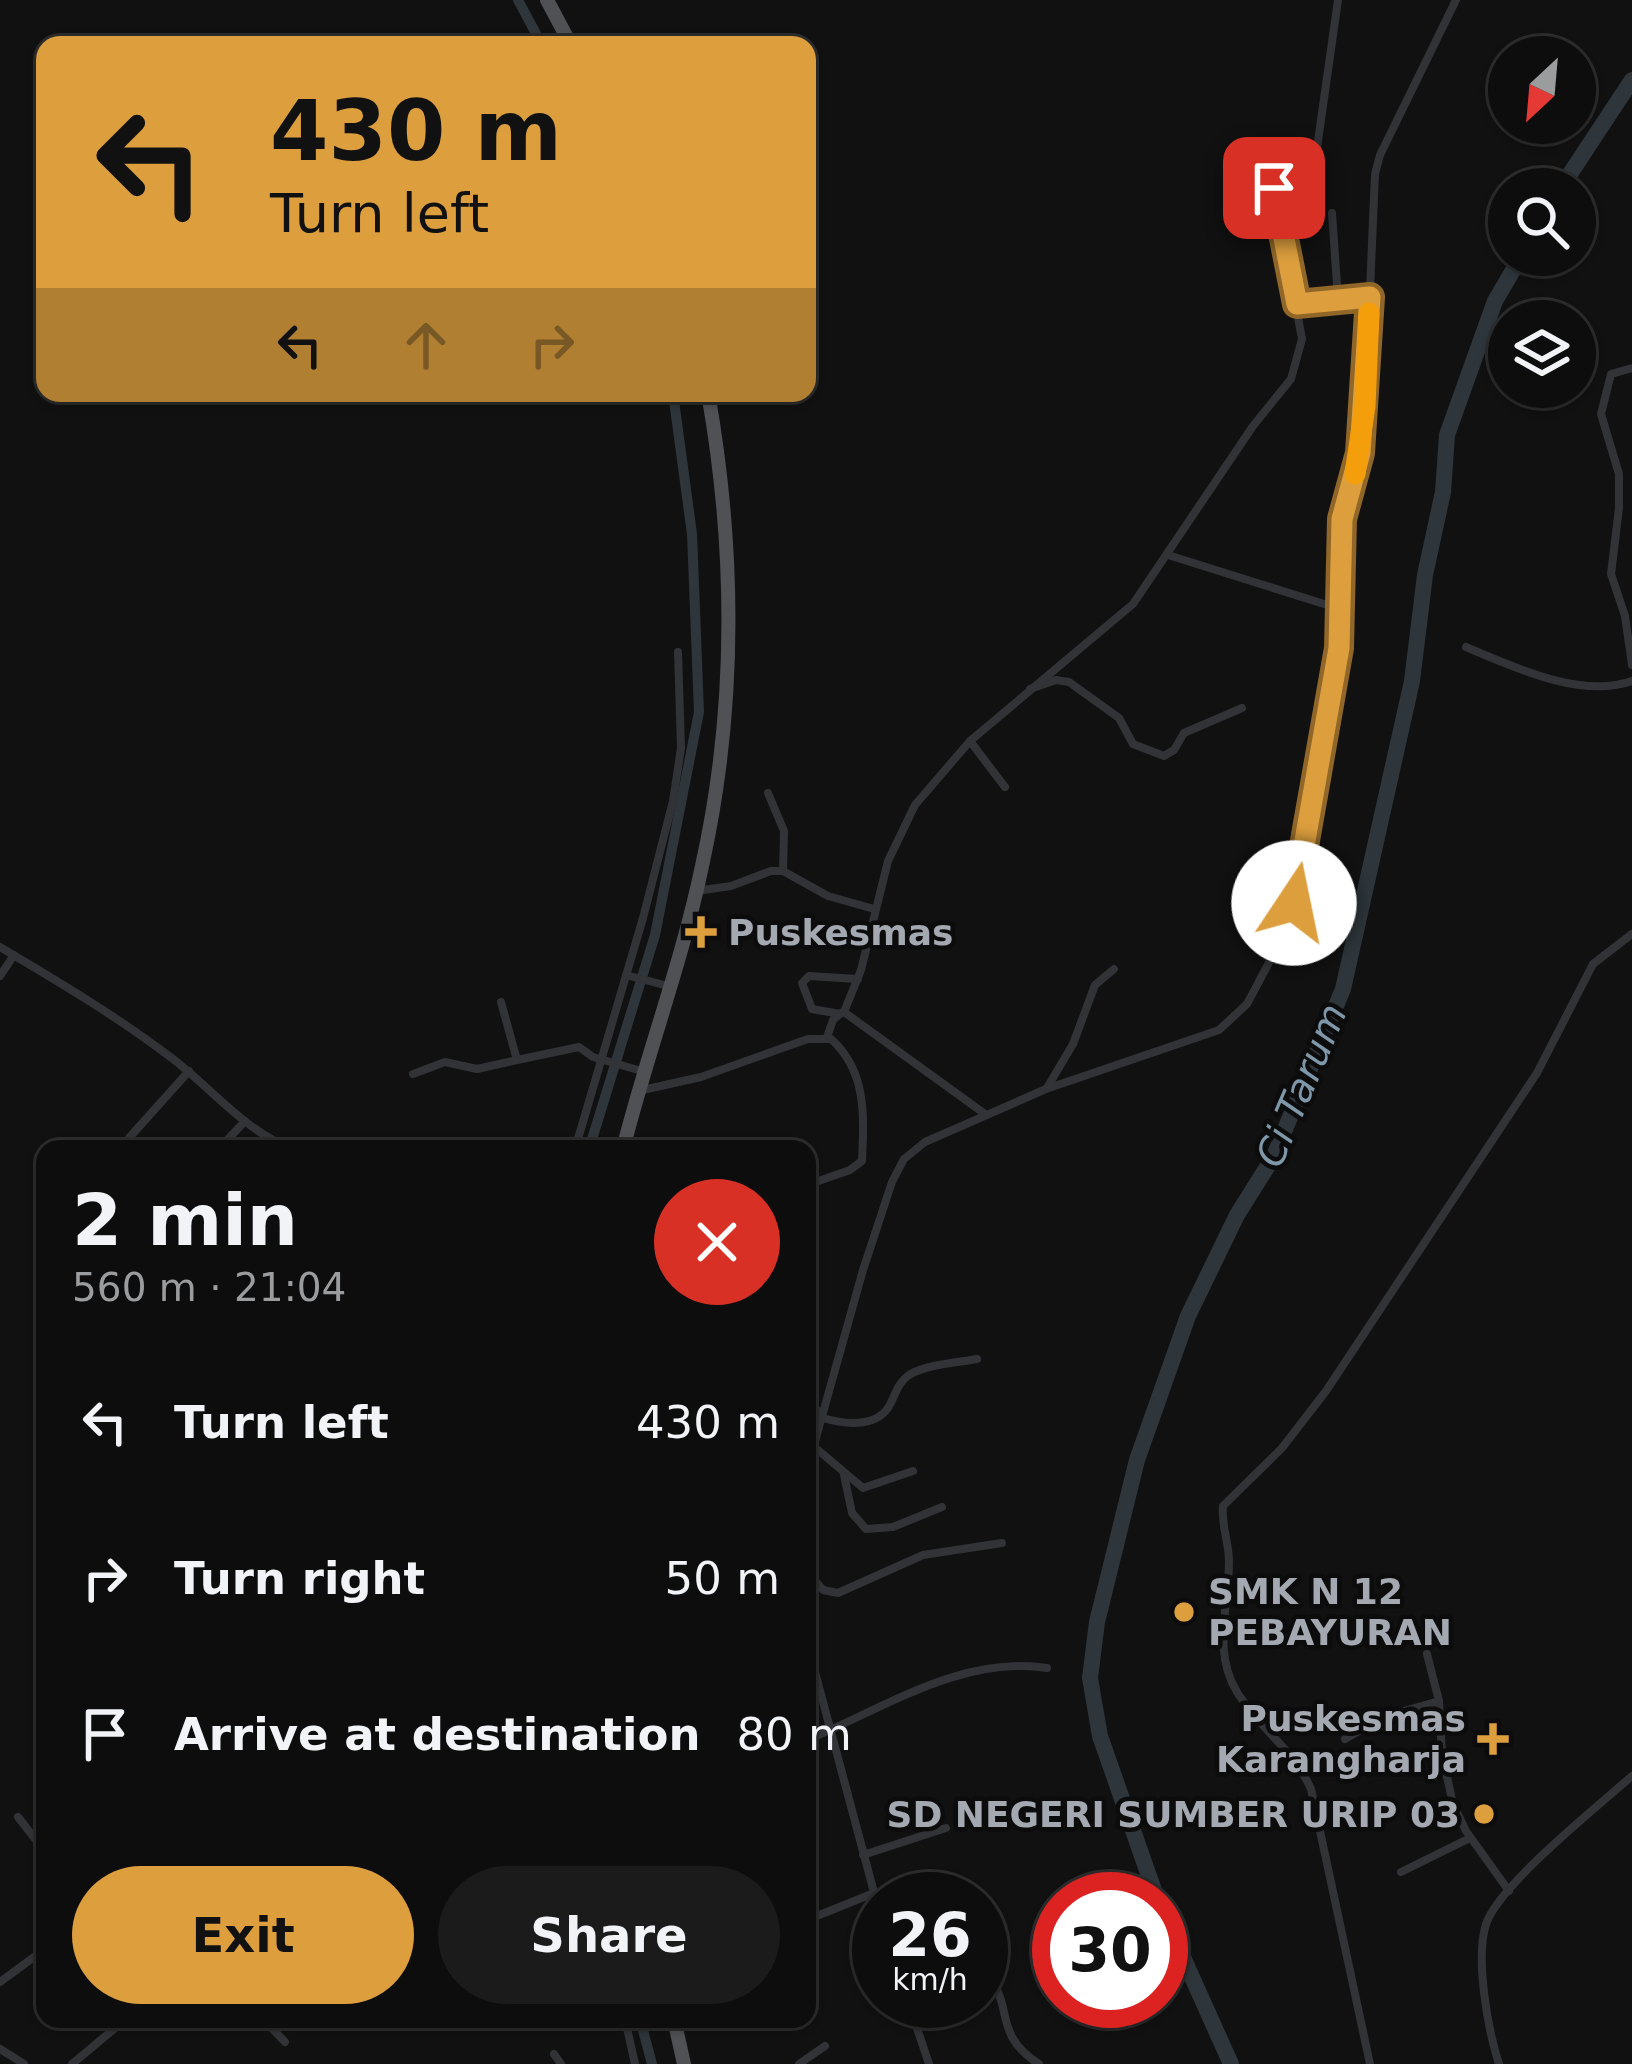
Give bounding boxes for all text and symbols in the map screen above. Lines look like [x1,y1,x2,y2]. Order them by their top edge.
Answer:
north arrow [1488,36,1596,144]
map controls [1488,36,1596,408]
text: 430 m [270,82,562,180]
icon: left [72,84,228,240]
pin [1223,137,1325,239]
icon: arrive [1241,155,1307,221]
button: search [1488,168,1596,276]
text: Turn left [270,182,489,245]
button: layers [1488,300,1596,408]
icon: left [267,312,333,378]
icon: ahead [393,312,459,378]
icon: right [519,312,585,378]
position arrow [1231,840,1357,966]
place label: Puskesmas [728,912,954,953]
marker: Puskesmas [685,916,717,948]
water label: Ci Tarum [1247,997,1356,1174]
text: 2 min [72,1178,298,1262]
button: close [654,1179,780,1305]
text: 560 m · 21:04 [72,1265,346,1310]
icon: left [72,1389,138,1455]
text: Turn left [174,1396,389,1449]
text: 430 m [636,1396,780,1449]
icon: right [72,1545,138,1611]
text: Turn right [174,1552,425,1605]
text: 50 m [665,1552,780,1605]
place label: SMK N 12 PEBAYURAN [1208,1571,1452,1653]
marker: SMK N 12 PEBAYURAN [1171,1599,1197,1625]
place label: Puskesmas Karangharja [1216,1698,1466,1780]
icon: arrive [72,1701,138,1767]
text: Arrive at destination [174,1708,700,1761]
text: 80 m [736,1708,852,1761]
marker: Puskesmas Karangharja [1477,1723,1509,1755]
place label: SD NEGERI SUMBER URIP 03 [887,1794,1460,1835]
marker: SD NEGERI SUMBER URIP 03 [1471,1801,1497,1827]
button: Exit [72,1866,414,2004]
button: Share [438,1866,780,2004]
speed limit sign: 30 [1032,1872,1188,2028]
text: 26 [888,1900,972,1970]
text: km/h [892,1962,968,1997]

